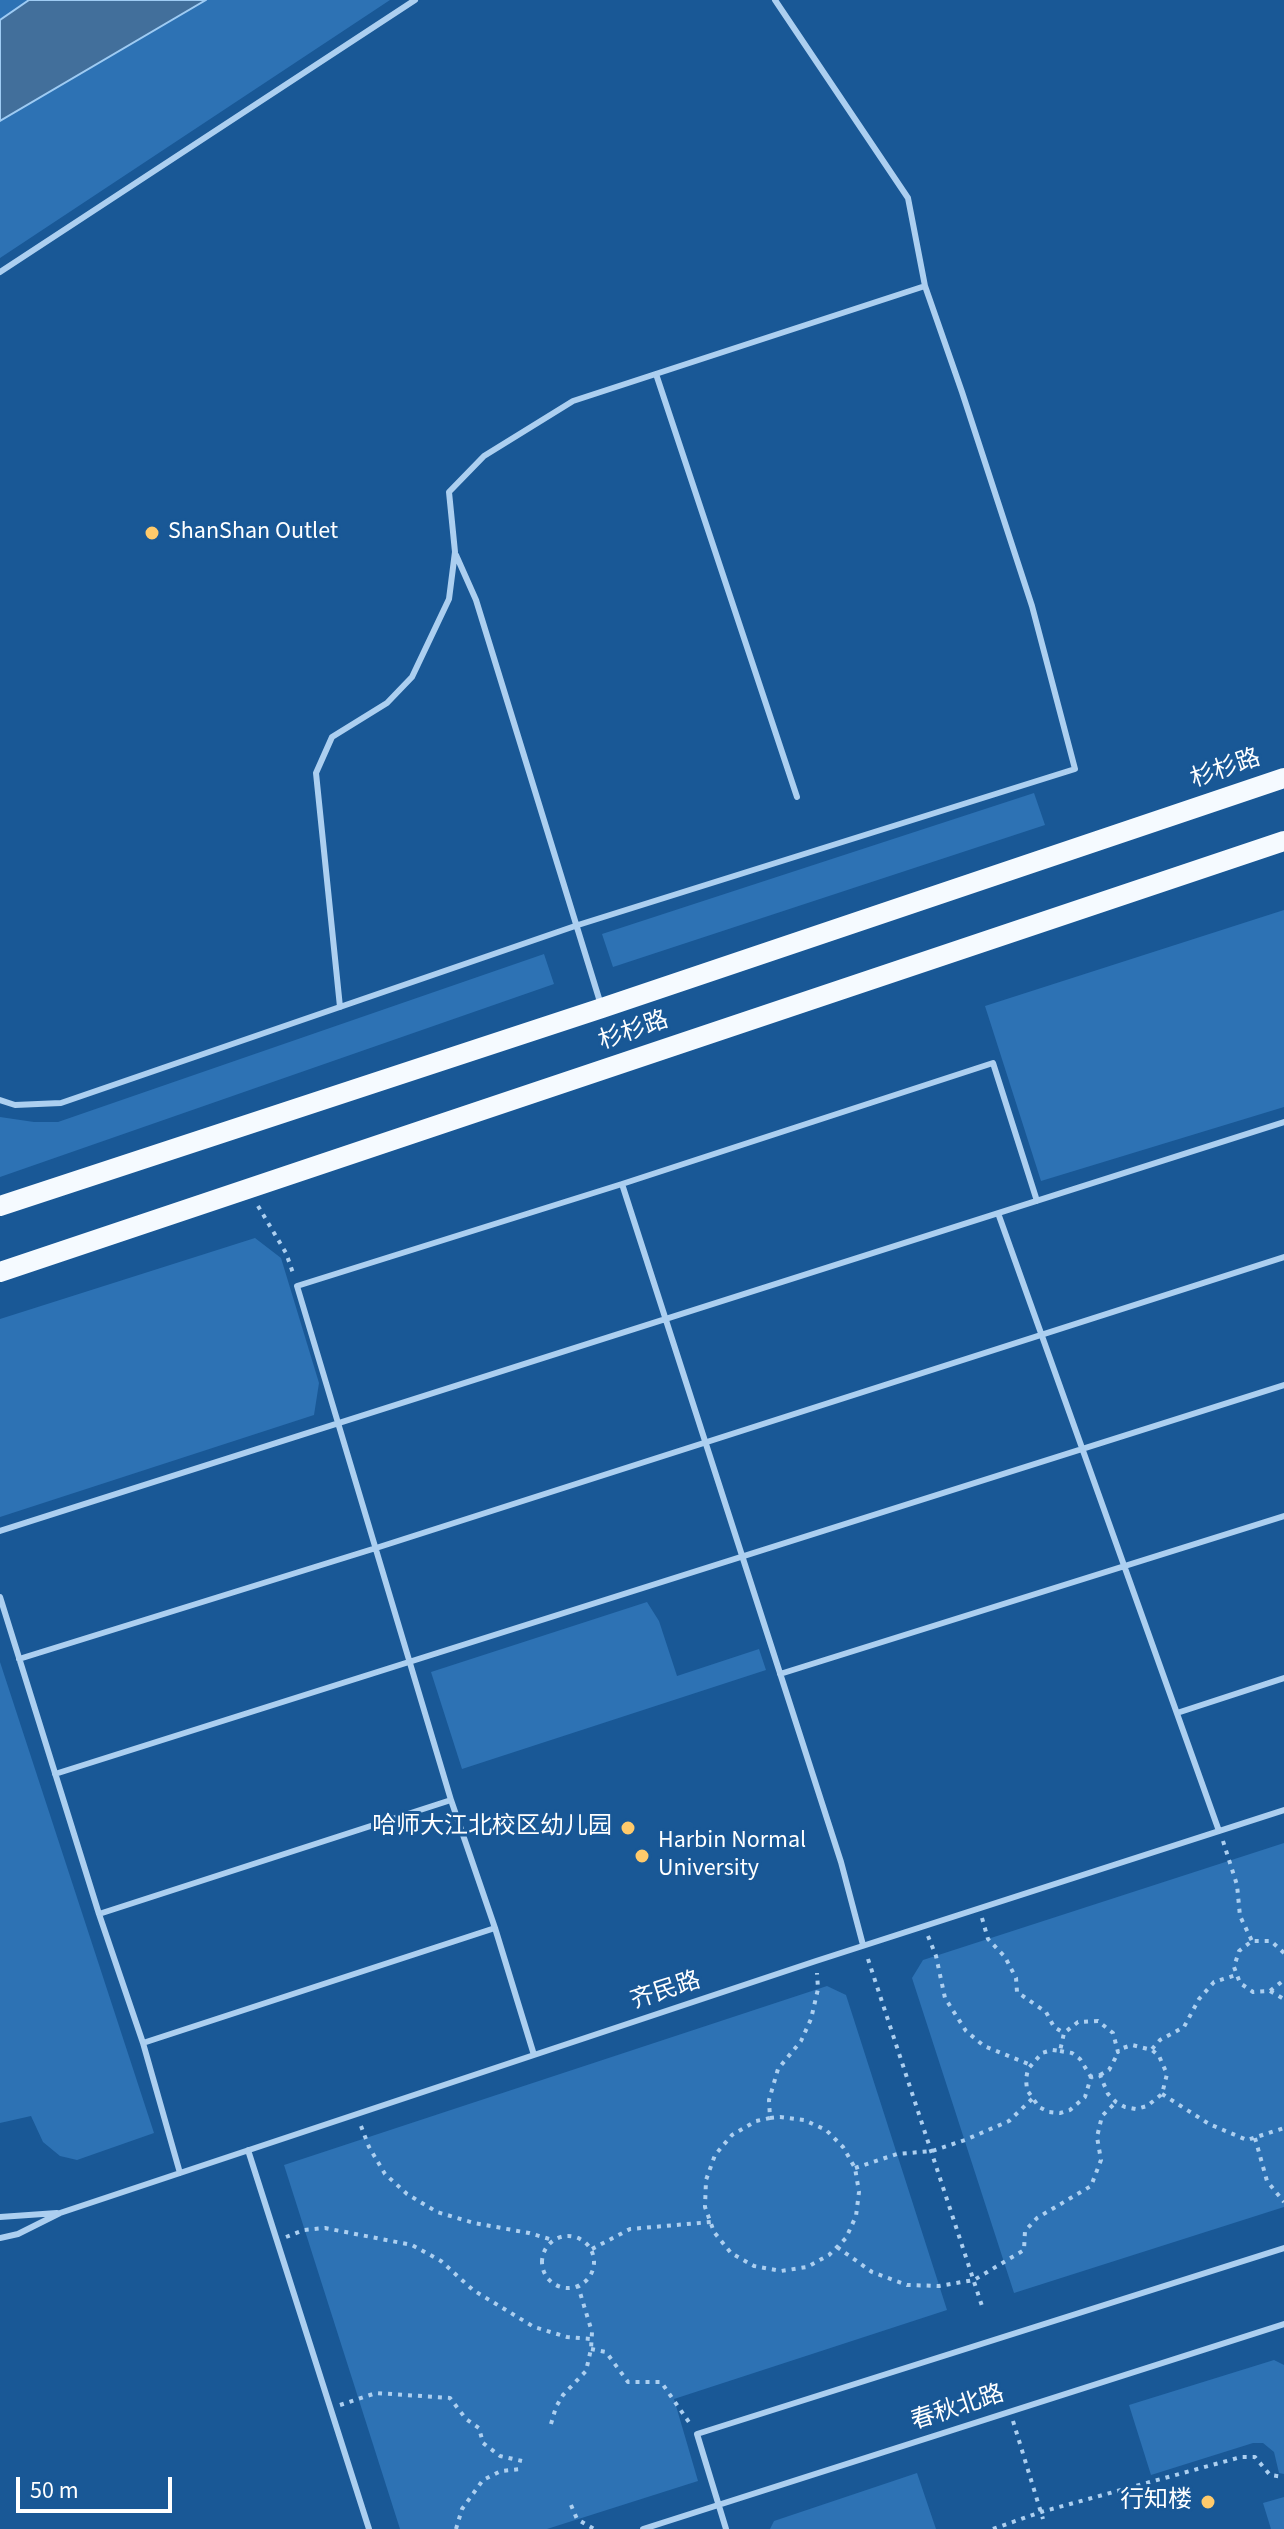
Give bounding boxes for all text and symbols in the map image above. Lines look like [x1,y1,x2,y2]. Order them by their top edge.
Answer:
place label: ShanShan Outlet [168,519,338,547]
marker: ShanShan Outlet [143,524,161,542]
street label: 杉杉路 [1187,745,1265,795]
street label: 杉杉路 [595,1007,673,1057]
place label: 哈师大江北校区幼儿园 [372,1814,612,1842]
marker: 哈师大江北校区幼儿园 [619,1819,637,1837]
place label: Harbin Normal University [658,1828,806,1884]
marker: Harbin Normal University [633,1847,651,1865]
street label: 齐民路 [627,1967,705,2017]
street label: 春秋北路 [908,2380,1008,2438]
scale bar [20,2461,176,2511]
text: 50 m [30,2473,79,2508]
place label: 行知楼 [1120,2488,1192,2516]
marker: 行知楼 [1199,2493,1217,2511]

